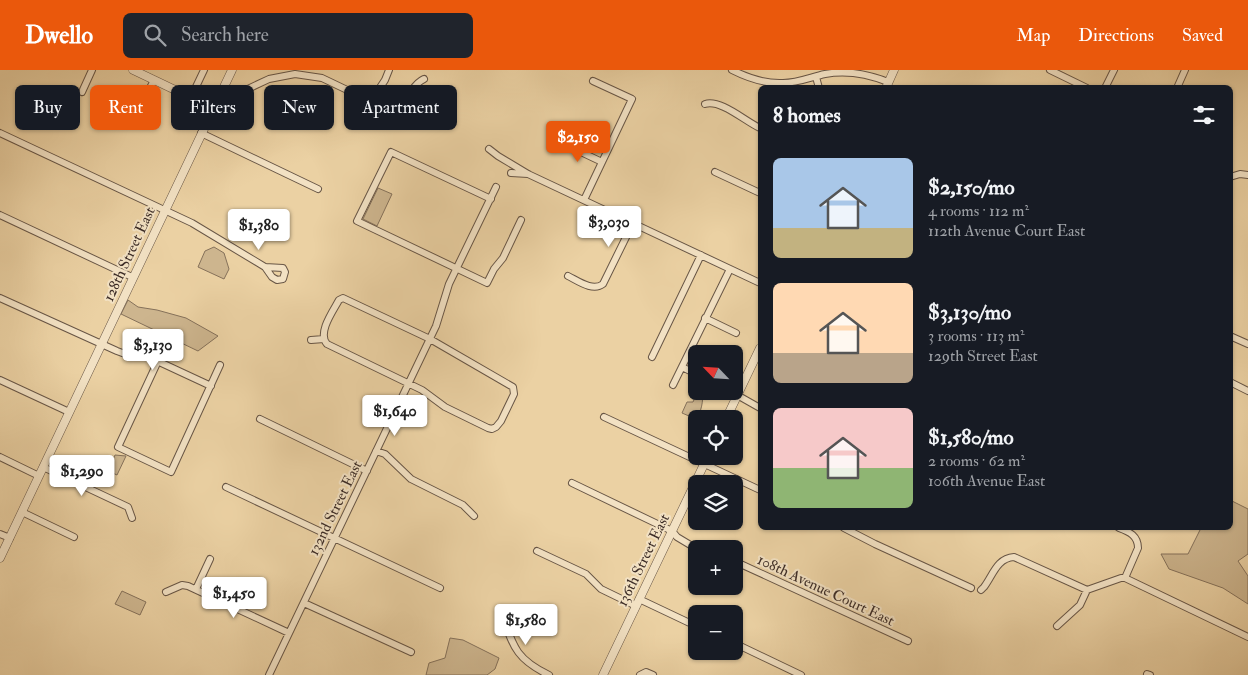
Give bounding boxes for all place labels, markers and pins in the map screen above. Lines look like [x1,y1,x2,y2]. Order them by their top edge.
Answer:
pin: $2,150 [537,121,619,163]
pin: $3,030 [568,206,650,248]
pin: $1,380 [218,208,300,251]
pin: $3,130 [112,328,194,371]
pin: $1,640 [354,394,436,437]
pin: $1,290 [41,454,123,497]
pin: $1,450 [193,576,275,619]
pin: $1,580 [485,604,567,646]

